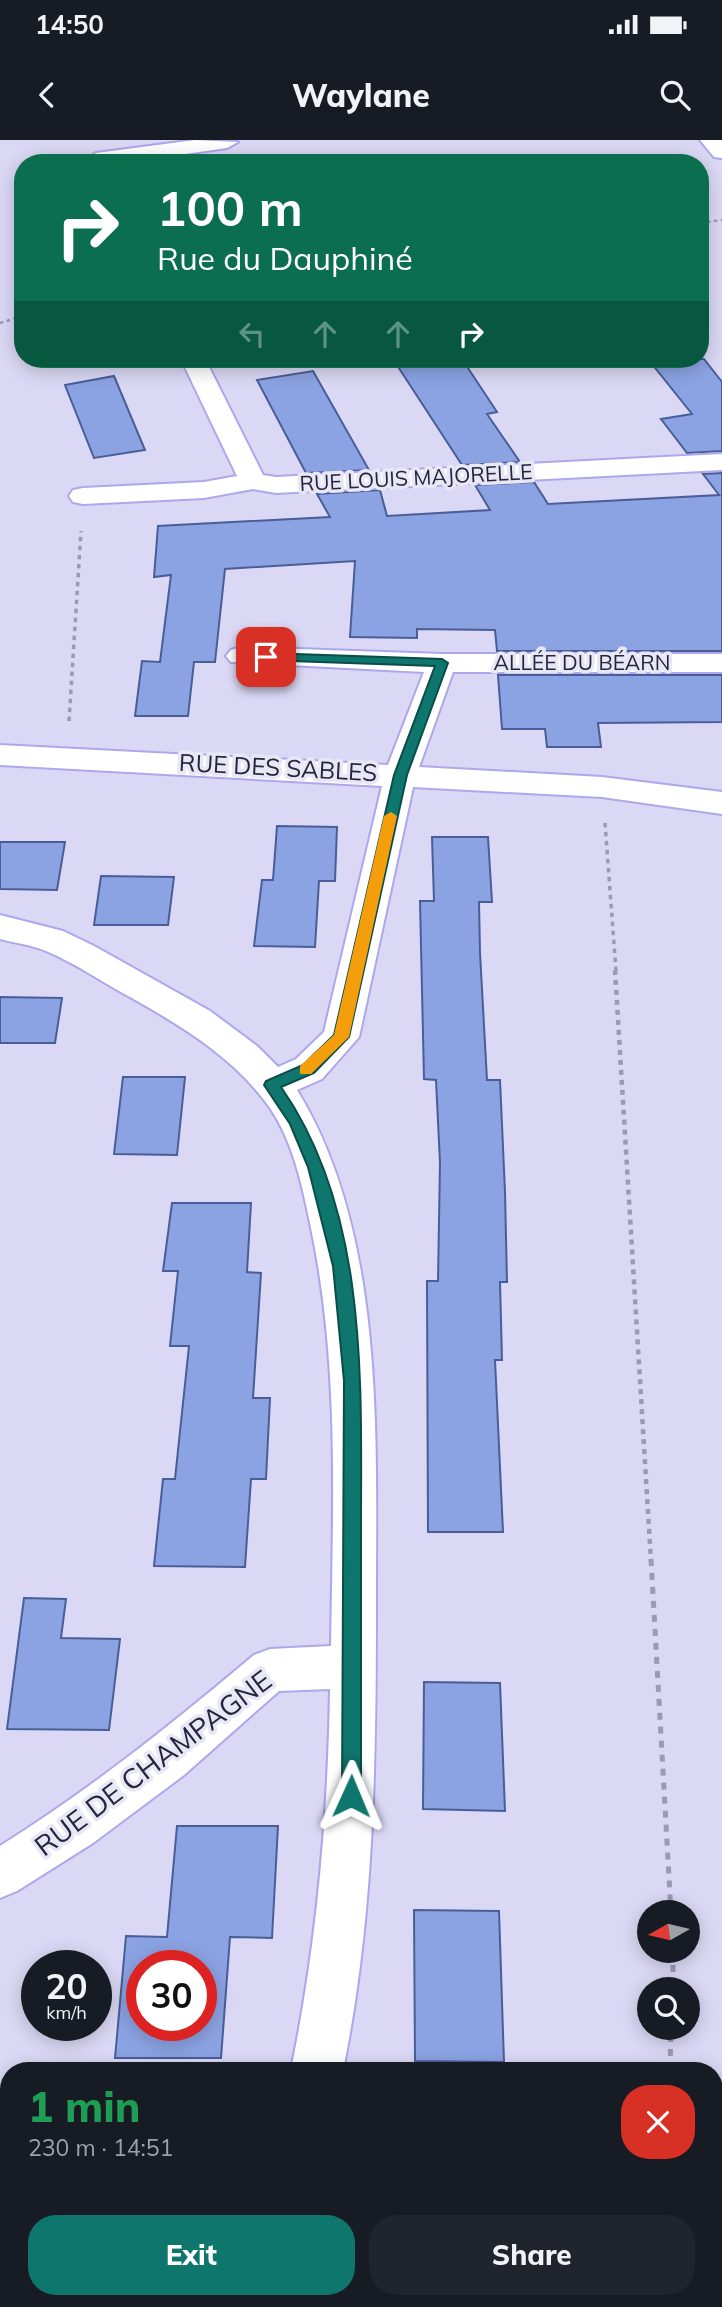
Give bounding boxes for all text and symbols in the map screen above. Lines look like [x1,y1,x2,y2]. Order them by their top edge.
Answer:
text: 14:50 [35,8,104,41]
text: Waylane [292,75,430,115]
icon: back [28,76,66,114]
icon: search [656,76,694,114]
text: 100 m [157,177,303,238]
icon: right [42,182,133,273]
text: Rue du Dauphiné [157,238,413,278]
icon: left [233,315,271,353]
icon: ahead [306,315,344,353]
icon: ahead [379,315,417,353]
icon: right [452,315,490,353]
street label: RUE LOUIS MAJORELLE [299,458,533,496]
pin [236,627,296,687]
icon: arrive [247,638,285,676]
street label: ALLÉE DU BÉARN [494,649,671,675]
street label: RUE DES SABLES [178,747,378,787]
street label: RUE DE CHAMPAGNE [27,1662,278,1863]
position arrow [314,1759,388,1833]
north arrow [637,1900,700,1964]
map controls [637,1900,700,2040]
speed limit sign: 30 [126,1950,217,2041]
text: 20 [45,1964,88,2008]
button: search [637,1977,700,2040]
text: km/h [46,2001,87,2024]
text: 1 min [28,2080,141,2133]
button: close [621,2085,695,2159]
text: 230 m · 14:51 [28,2133,173,2162]
button: Exit [28,2215,355,2295]
button: Share [369,2215,695,2295]

